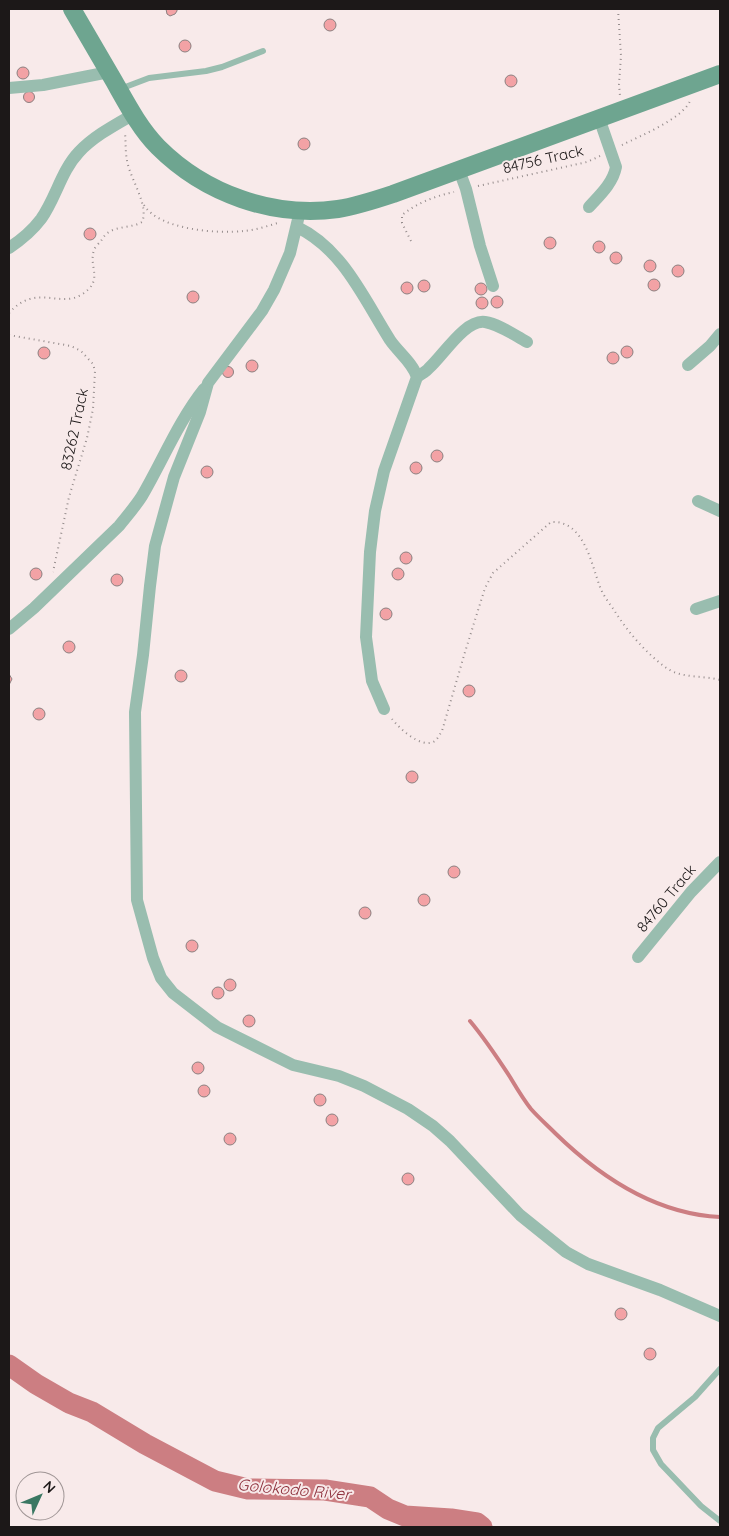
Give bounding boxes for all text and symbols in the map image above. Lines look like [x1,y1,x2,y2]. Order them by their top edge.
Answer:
street label: 84756 Track [501,140,585,178]
street label: 83262 Track [56,386,92,472]
street label: 84760 Track [632,860,700,936]
north arrow [15,1471,65,1521]
water label: Golokodo River [237,1474,353,1504]
text: N [39,1477,59,1497]

